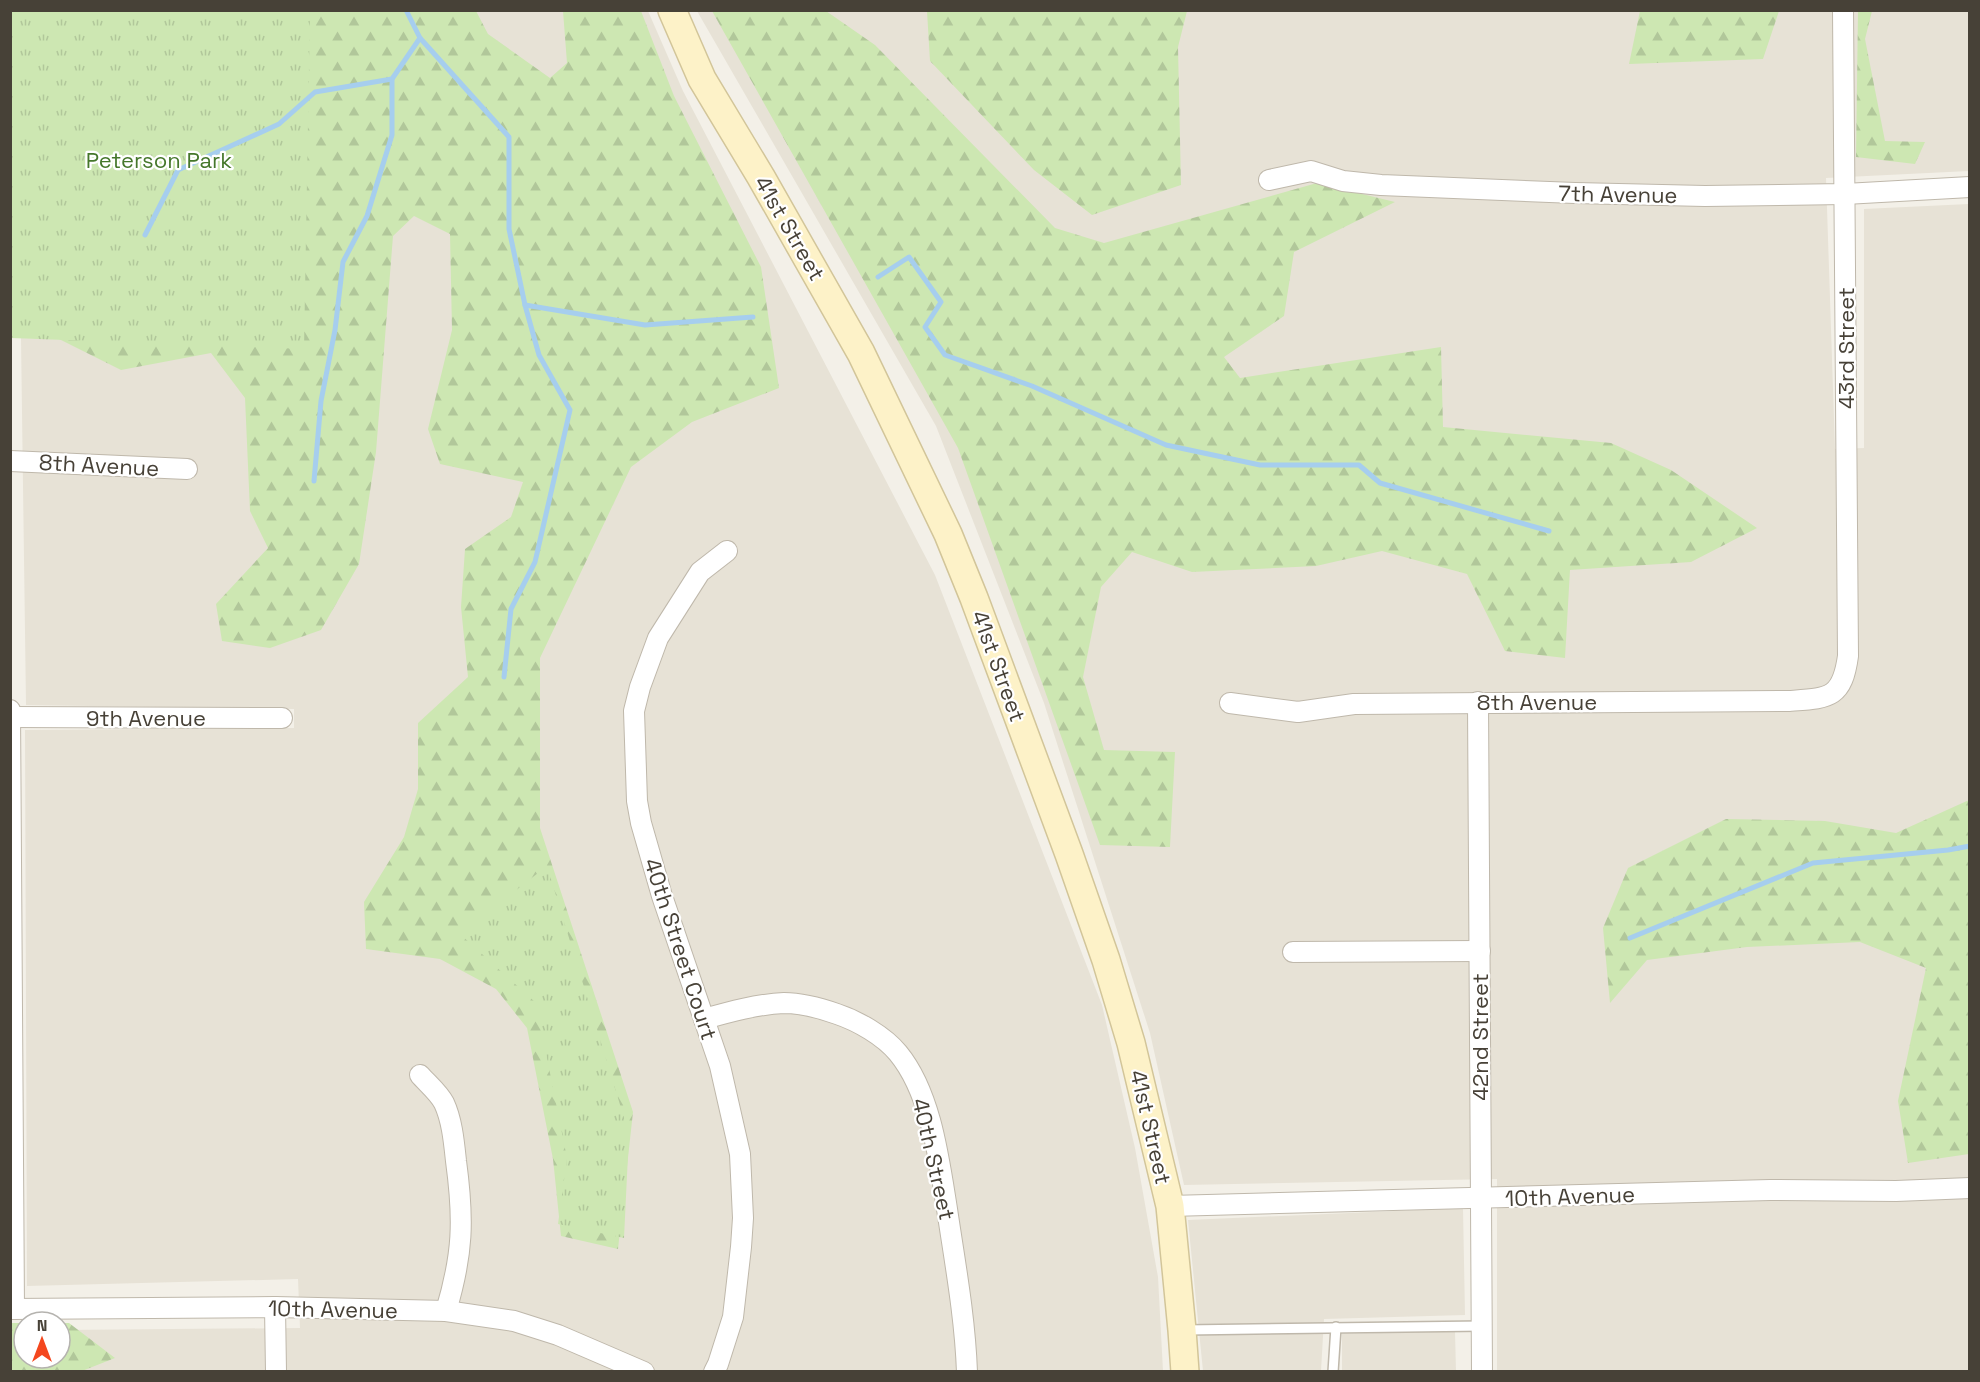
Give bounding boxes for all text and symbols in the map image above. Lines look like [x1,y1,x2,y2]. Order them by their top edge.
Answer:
park label: Peterson Park [86,146,232,174]
street label: 41st Street [749,170,831,286]
street label: 7th Avenue [1558,179,1678,209]
street label: 43rd Street [1832,287,1860,409]
street label: 8th Avenue [38,448,160,482]
street label: 41st Street [966,606,1032,726]
street label: 8th Avenue [1477,688,1597,716]
street label: 9th Avenue [86,704,206,732]
street label: 40th Street Court [638,855,724,1043]
street label: 42nd Street [1466,973,1494,1101]
street label: 41st Street [1124,1067,1178,1187]
street label: 40th Street [906,1095,962,1223]
street label: 10th Avenue [1505,1180,1635,1212]
street label: 10th Avenue [268,1294,398,1324]
north arrow [12,1310,72,1370]
text: N [37,1315,47,1336]

